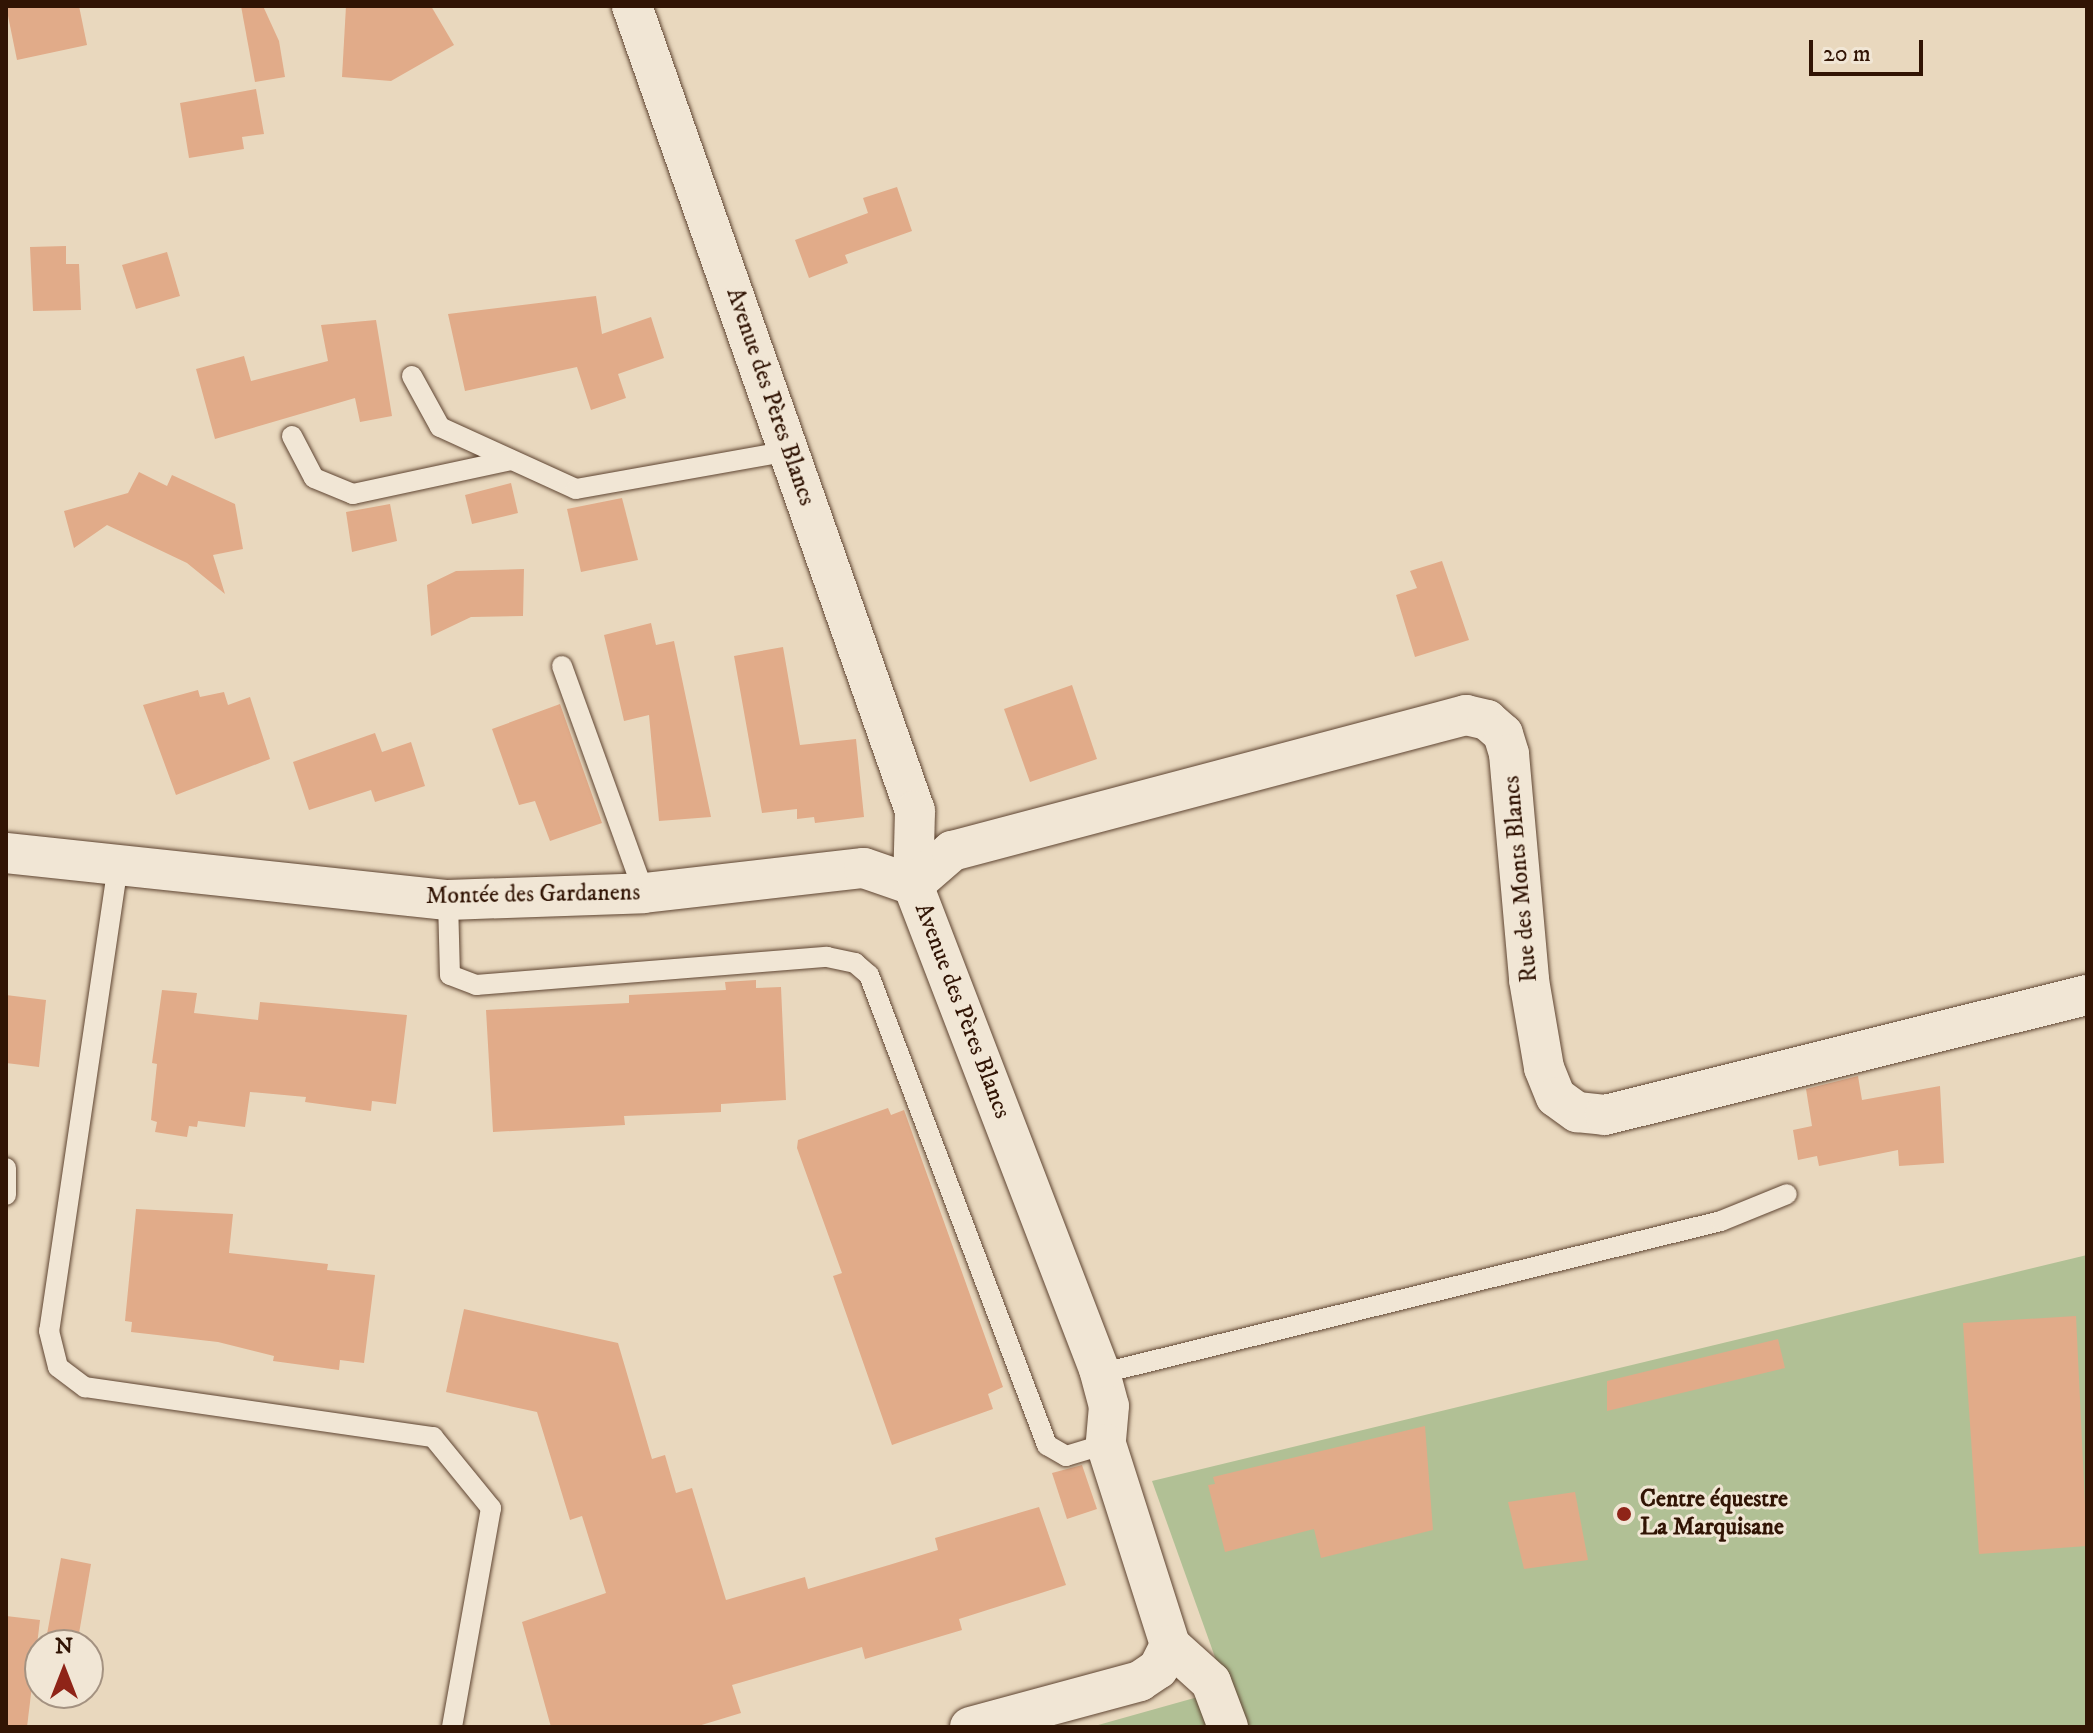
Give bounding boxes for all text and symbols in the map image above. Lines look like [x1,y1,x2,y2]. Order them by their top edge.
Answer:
scale bar [1813,24,1927,74]
text: 20 m [1823,39,1871,69]
street label: Avenue des Pères Blancs [719,284,821,510]
street label: Rue des Monts Blancs [1498,774,1544,984]
street label: Montée des Gardanens [426,879,640,911]
street label: Avenue des Pères Blancs [908,899,1016,1123]
place label: Centre équestre La Marquisane [1640,1486,1788,1542]
marker: Centre équestre La Marquisane [1615,1505,1633,1523]
north arrow [24,1629,104,1709]
text: N [55,1633,73,1660]

